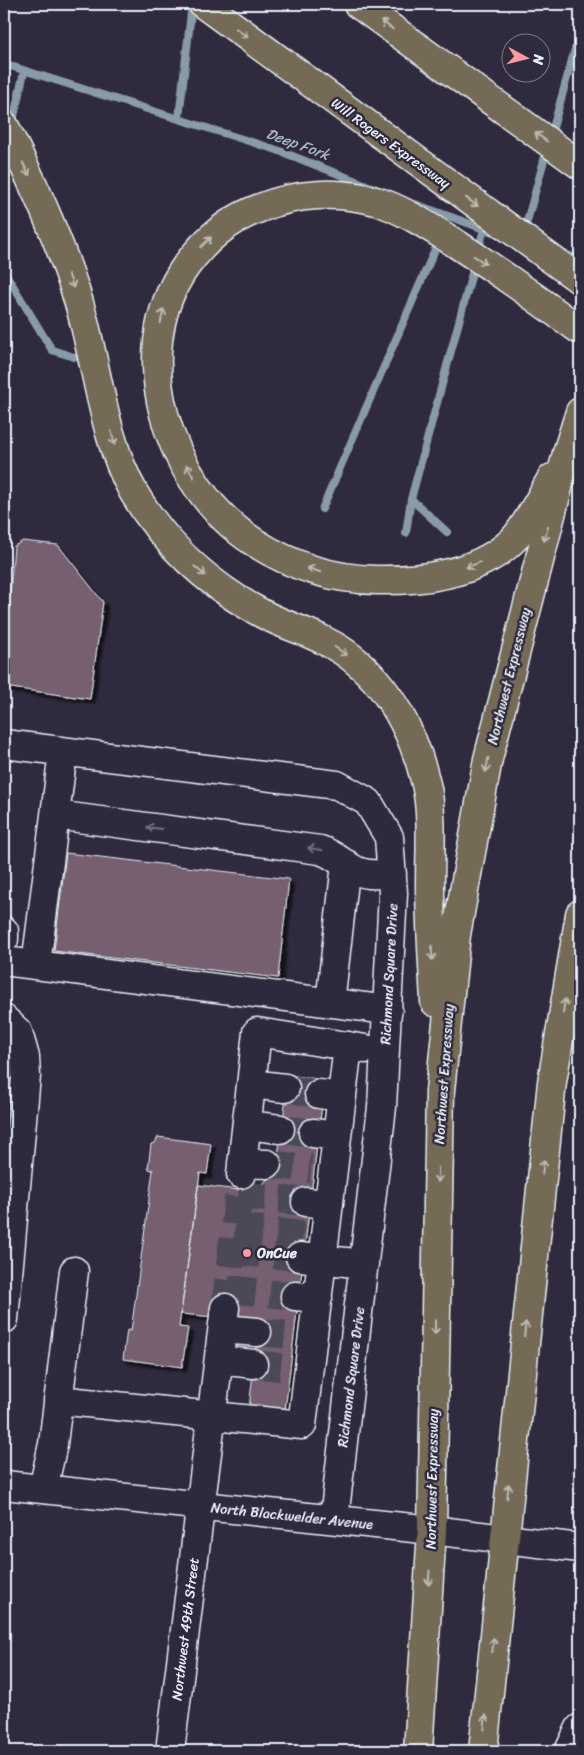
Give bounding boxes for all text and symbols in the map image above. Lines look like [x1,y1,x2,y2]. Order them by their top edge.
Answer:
one-way arrow [381,19,394,30]
one-way arrow [235,28,249,38]
north arrow [502,32,552,82]
text: N [525,52,552,66]
street label: Will Rogers Expressway [326,91,457,196]
water label: Deep Fork [263,121,334,168]
one-way arrow [535,131,548,142]
one-way arrow [22,161,31,176]
one-way arrow [465,197,479,207]
one-way arrow [200,236,212,248]
one-way arrow [473,255,487,265]
one-way arrow [67,273,76,288]
one-way arrow [158,309,167,325]
one-way arrow [109,430,118,446]
one-way arrow [184,465,194,479]
one-way arrow [541,525,550,541]
one-way arrow [466,560,481,570]
one-way arrow [306,565,322,574]
one-way arrow [194,566,207,577]
street label: Northwest Expressway [480,604,539,747]
one-way arrow [334,646,348,656]
one-way arrow [482,756,492,772]
one-way arrow [146,823,162,833]
one-way arrow [307,844,323,854]
street label: Richmond Square Drive [373,903,406,1045]
one-way arrow [428,945,437,961]
one-way arrow [559,999,569,1015]
street label: Northwest Expressway [427,1002,462,1145]
one-way arrow [538,1160,548,1176]
one-way arrow [433,1166,443,1183]
place label: OnCue [256,1241,298,1266]
marker: OnCue [241,1247,253,1259]
street label: Richmond Square Drive [330,1305,373,1449]
one-way arrow [430,1318,440,1335]
one-way arrow [520,1321,530,1337]
street label: Northwest Expressway [419,1408,446,1550]
one-way arrow [503,1483,513,1499]
street label: North Blackwelder Avenue [210,1496,375,1537]
street label: Northwest 49th Street [164,1556,207,1702]
one-way arrow [425,1570,434,1586]
one-way arrow [488,1637,498,1653]
one-way arrow [480,1715,490,1731]

